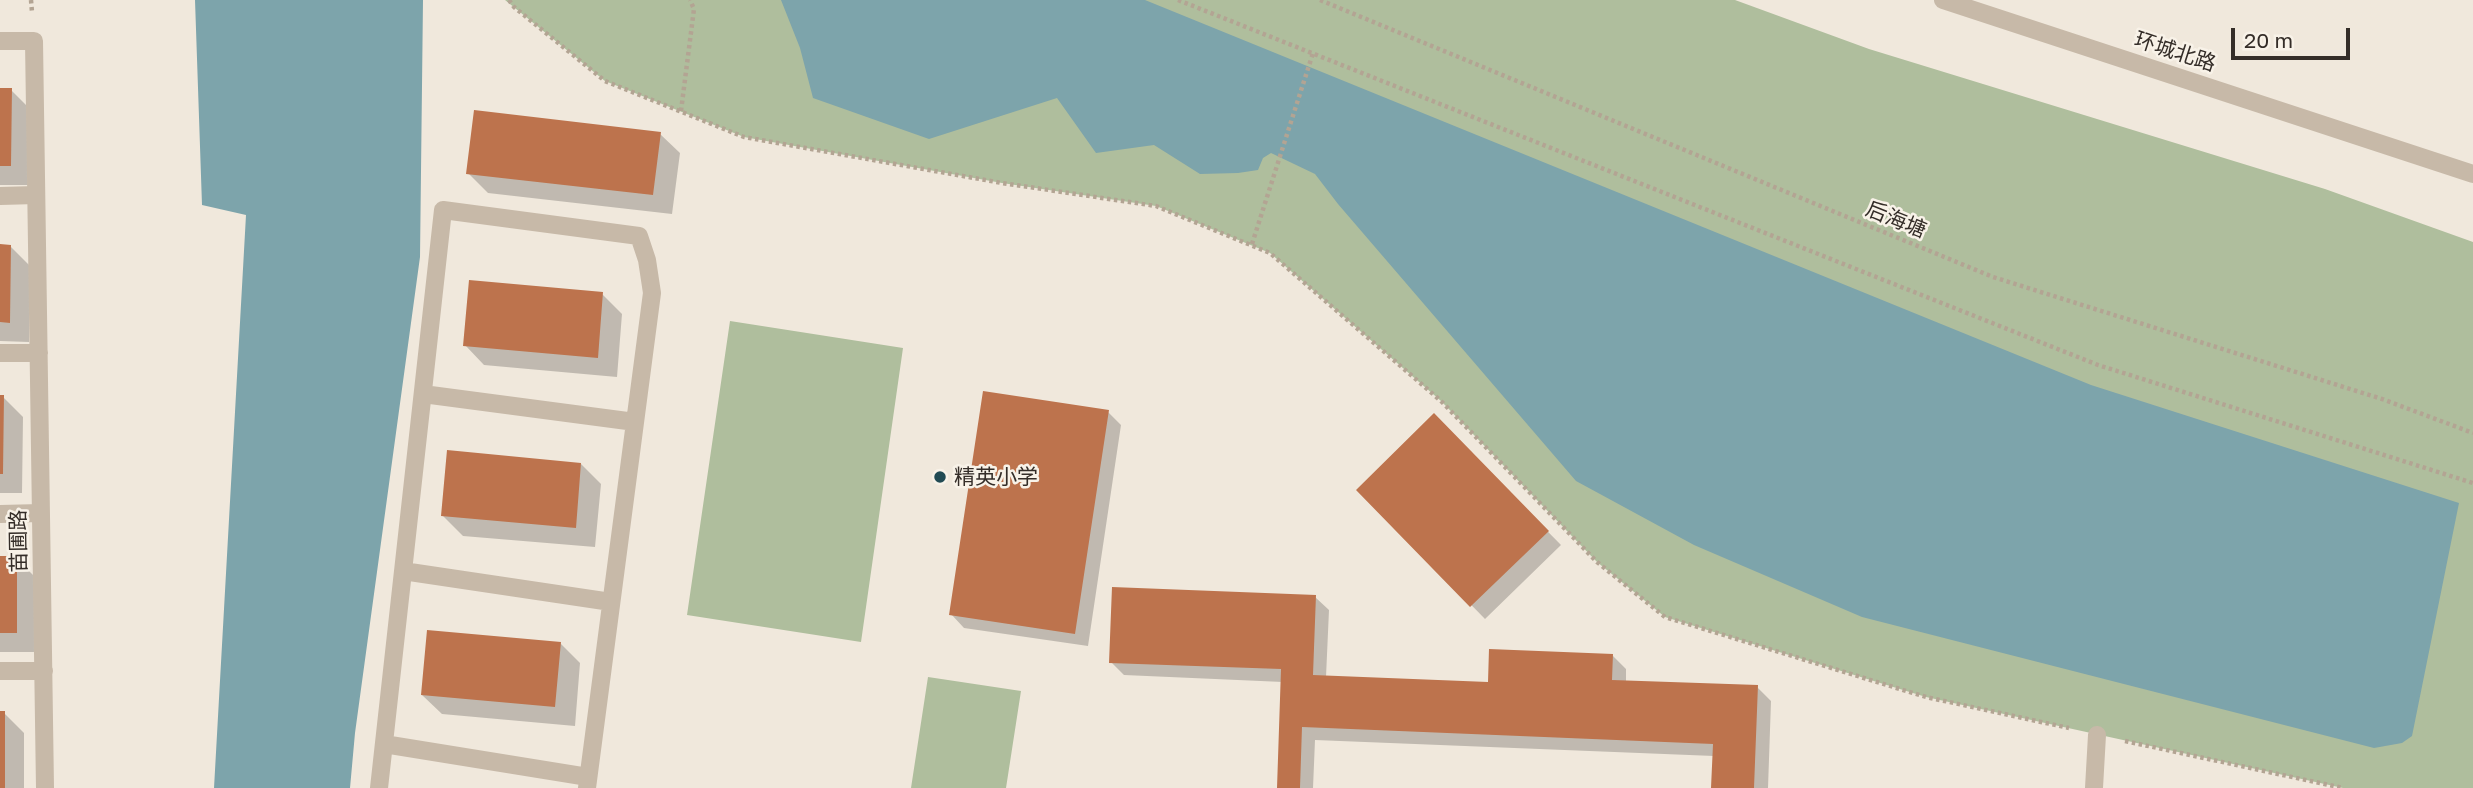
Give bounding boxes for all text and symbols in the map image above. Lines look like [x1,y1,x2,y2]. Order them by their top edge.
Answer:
scale bar [2235,14,2354,58]
street label: 环城北路 [2131,27,2219,77]
text: 20 m [2244,27,2293,53]
street label: 后海塘 [1862,197,1930,243]
place label: 精英小学 [954,464,1038,490]
marker: 精英小学 [932,469,948,485]
street label: 苗圃路 [6,509,32,573]

